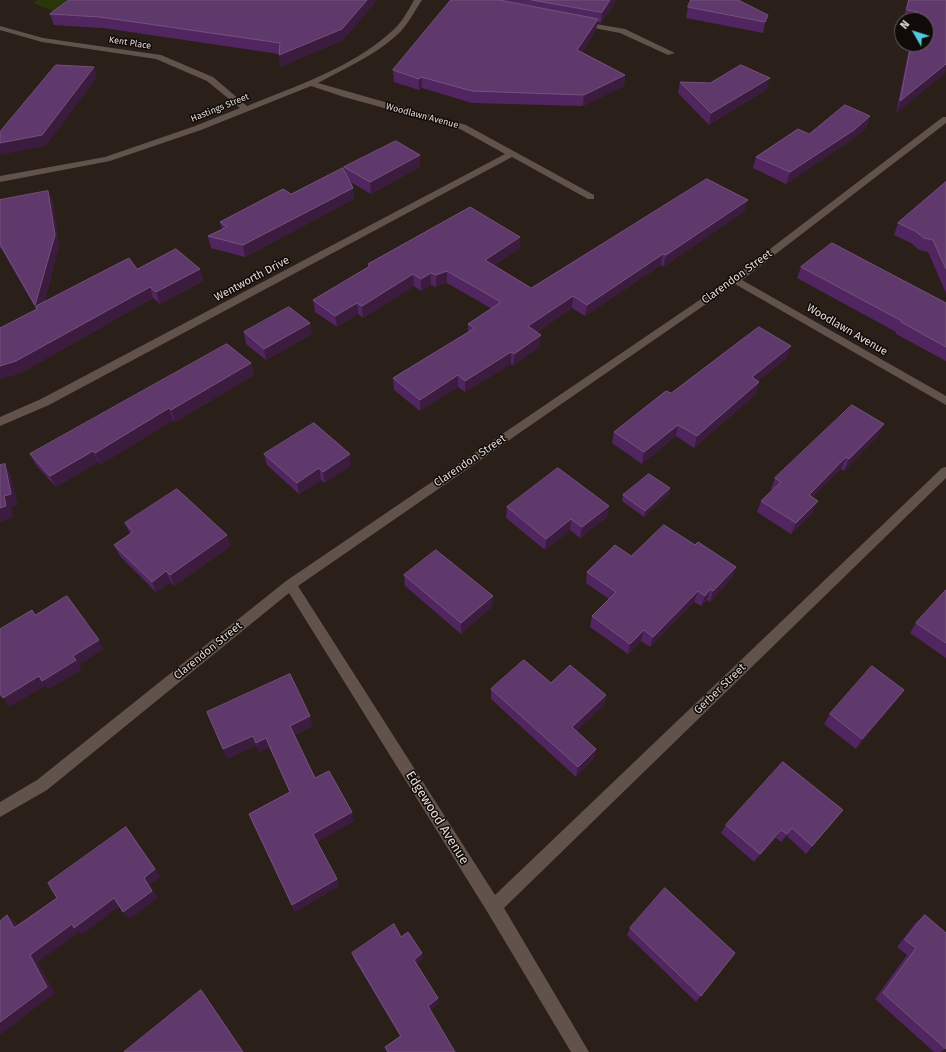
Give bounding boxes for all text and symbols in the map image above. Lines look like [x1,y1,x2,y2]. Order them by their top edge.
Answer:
north arrow [894,12,934,52]
text: N [898,18,912,32]
street label: Kent Place [108,34,152,52]
street label: Hastings Street [189,91,251,125]
street label: Woodlawn Avenue [385,101,459,131]
street label: Clarendon Street [699,247,775,307]
street label: Wentworth Drive [212,254,292,304]
street label: Woodlawn Avenue [804,301,890,359]
street label: Clarendon Street [432,432,508,490]
street label: Clarendon Street [171,620,245,682]
street label: Gerber Street [691,661,749,717]
street label: Edgewood Avenue [402,769,472,867]

